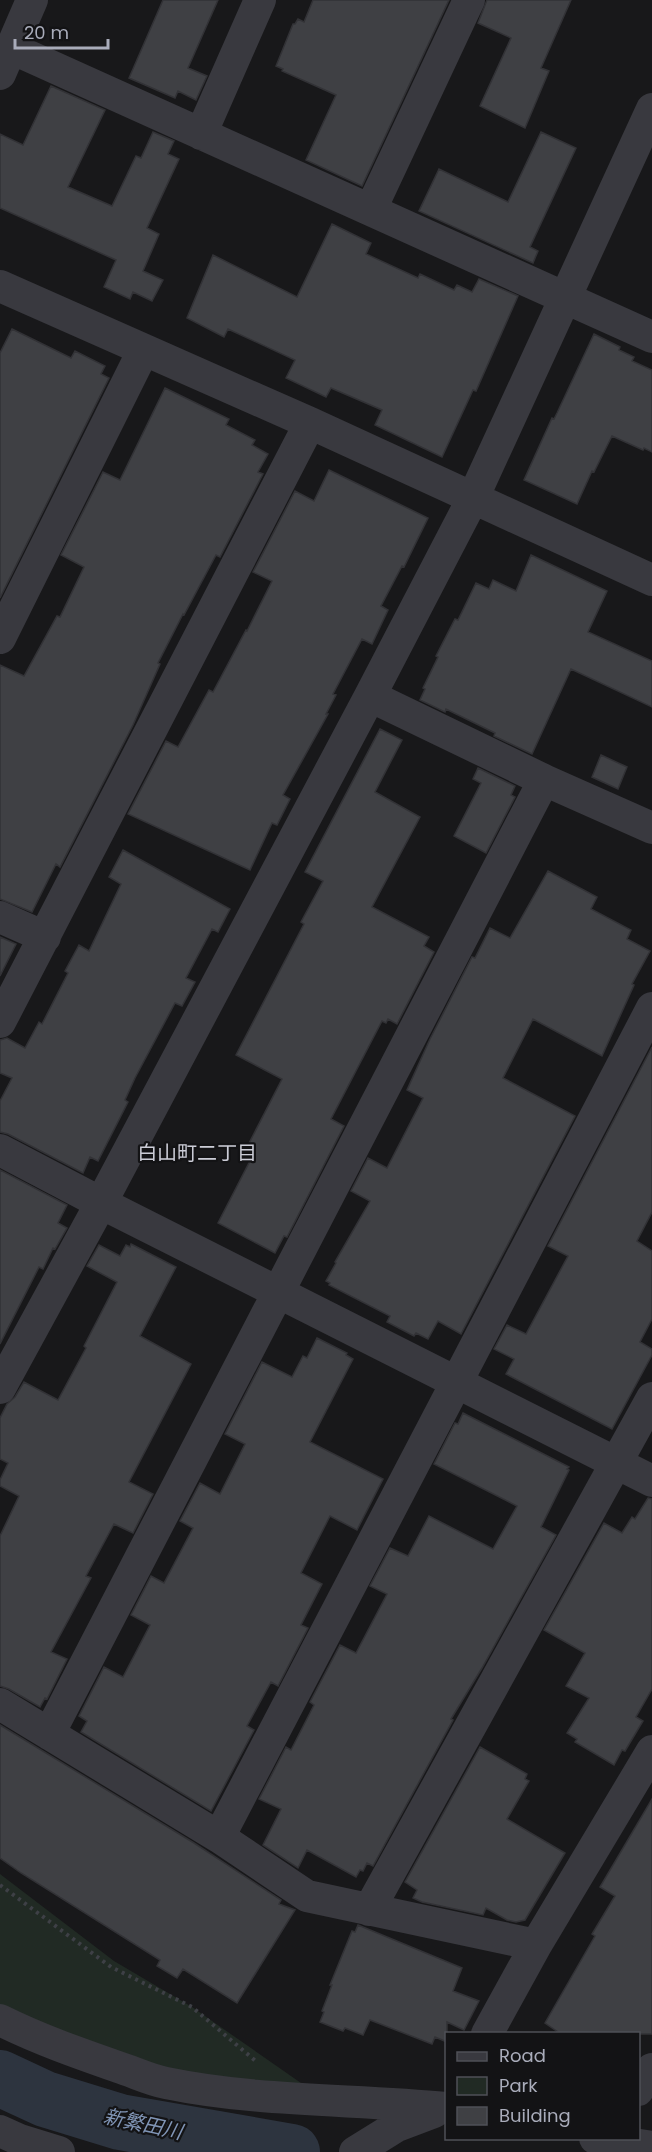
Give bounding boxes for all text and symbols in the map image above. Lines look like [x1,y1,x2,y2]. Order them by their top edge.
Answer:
scale bar [15,12,108,50]
text: 20 m [24,20,69,45]
district label: 白山町二丁目 [137,1139,257,1167]
legend [445,2032,640,2140]
text: Road [499,2043,546,2068]
text: Park [499,2073,538,2098]
water label: 新繁田川 [101,2102,187,2146]
text: Building [499,2103,571,2128]

